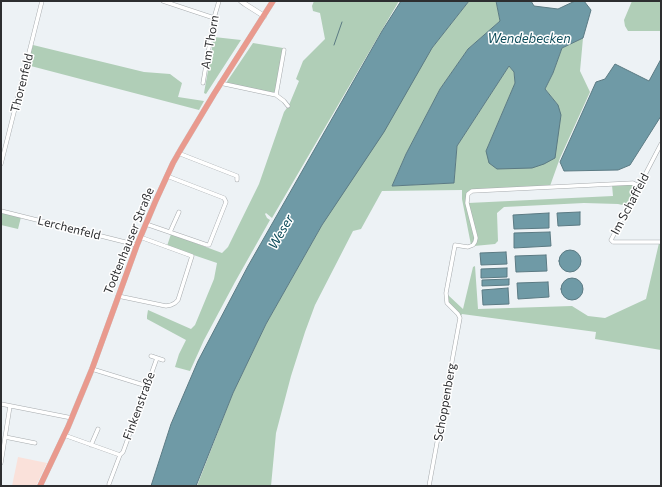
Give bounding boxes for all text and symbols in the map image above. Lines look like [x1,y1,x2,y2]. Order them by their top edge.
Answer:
street label: Am Thorn [198,14,222,70]
water label: Wendebecken [487,31,571,47]
street label: Thorenfeld [8,52,36,114]
street label: Im Schaffeld [608,171,652,237]
street label: Todtenhauser Straße [101,185,157,297]
water label: Weser [265,212,297,252]
street label: Lerchenfeld [36,213,102,243]
street label: Schoppenberg [431,362,459,442]
street label: Finkenstraße [120,370,158,442]

